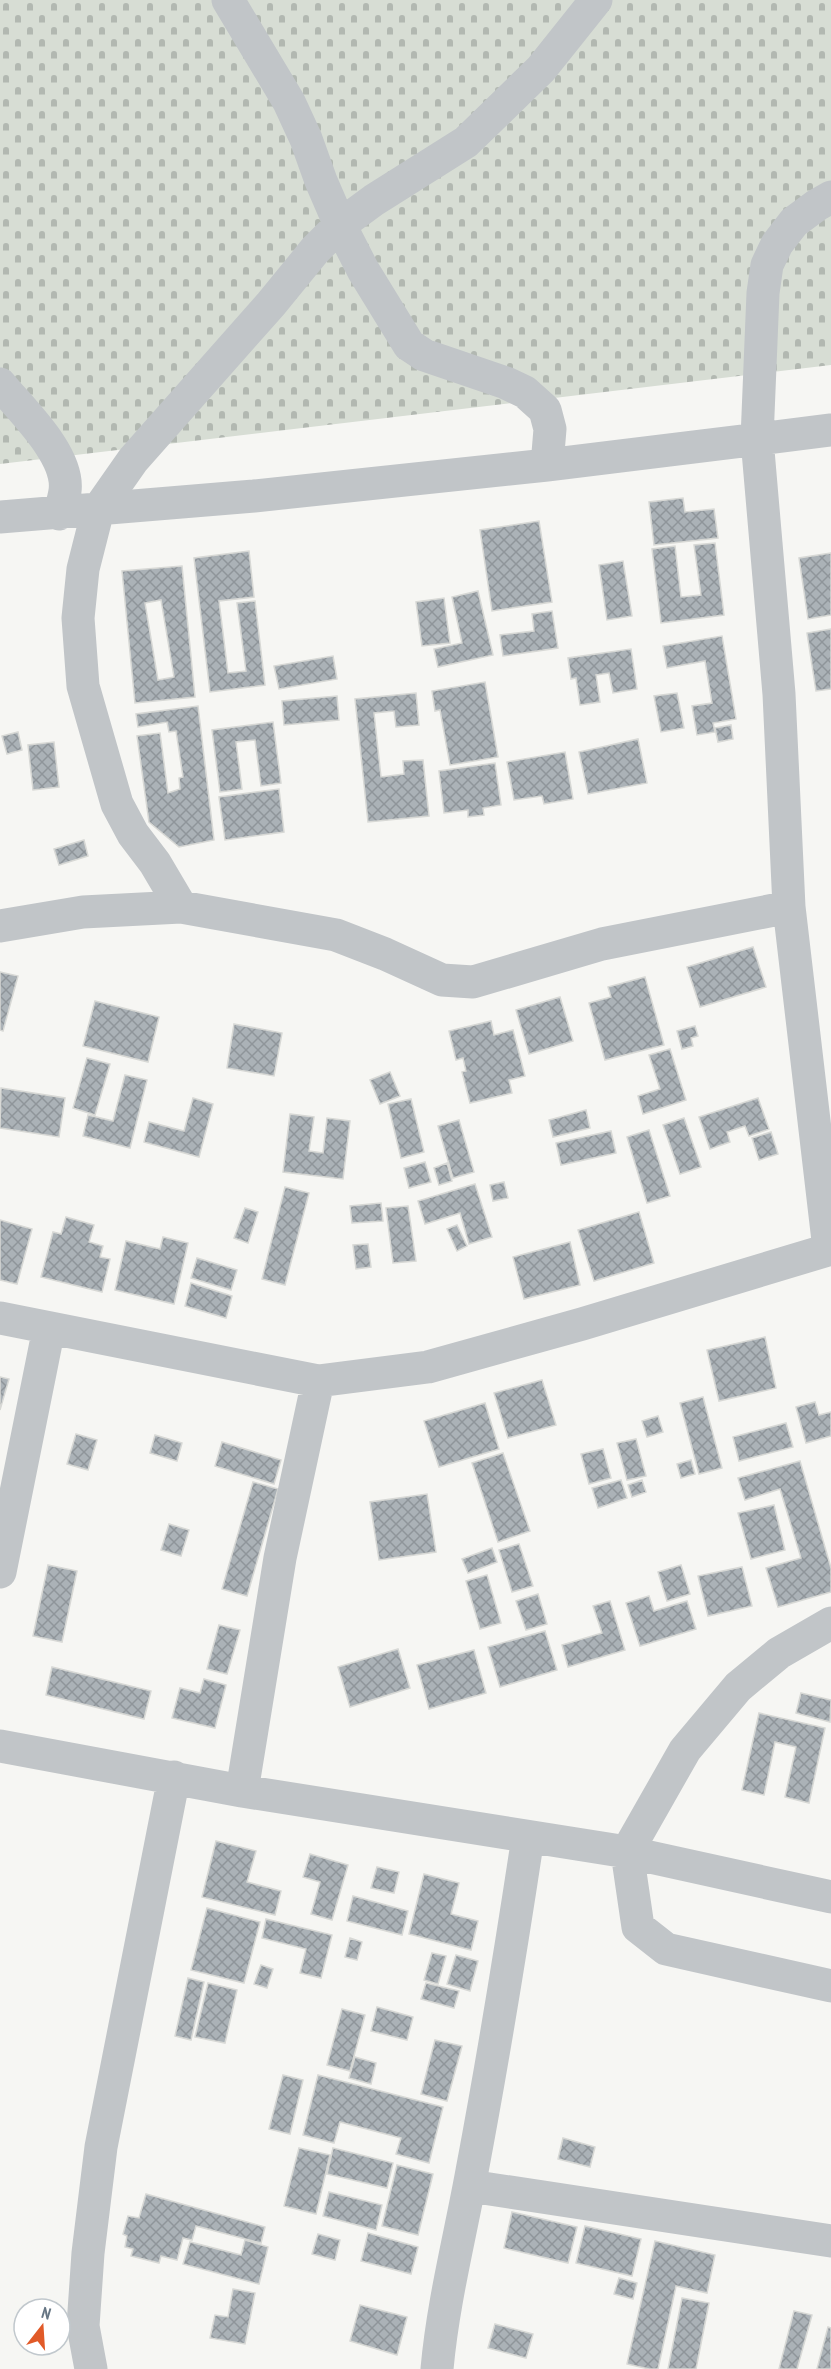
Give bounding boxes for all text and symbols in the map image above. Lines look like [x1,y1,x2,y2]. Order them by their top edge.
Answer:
north arrow [12,2297,72,2357]
text: N [39,2302,53,2323]

